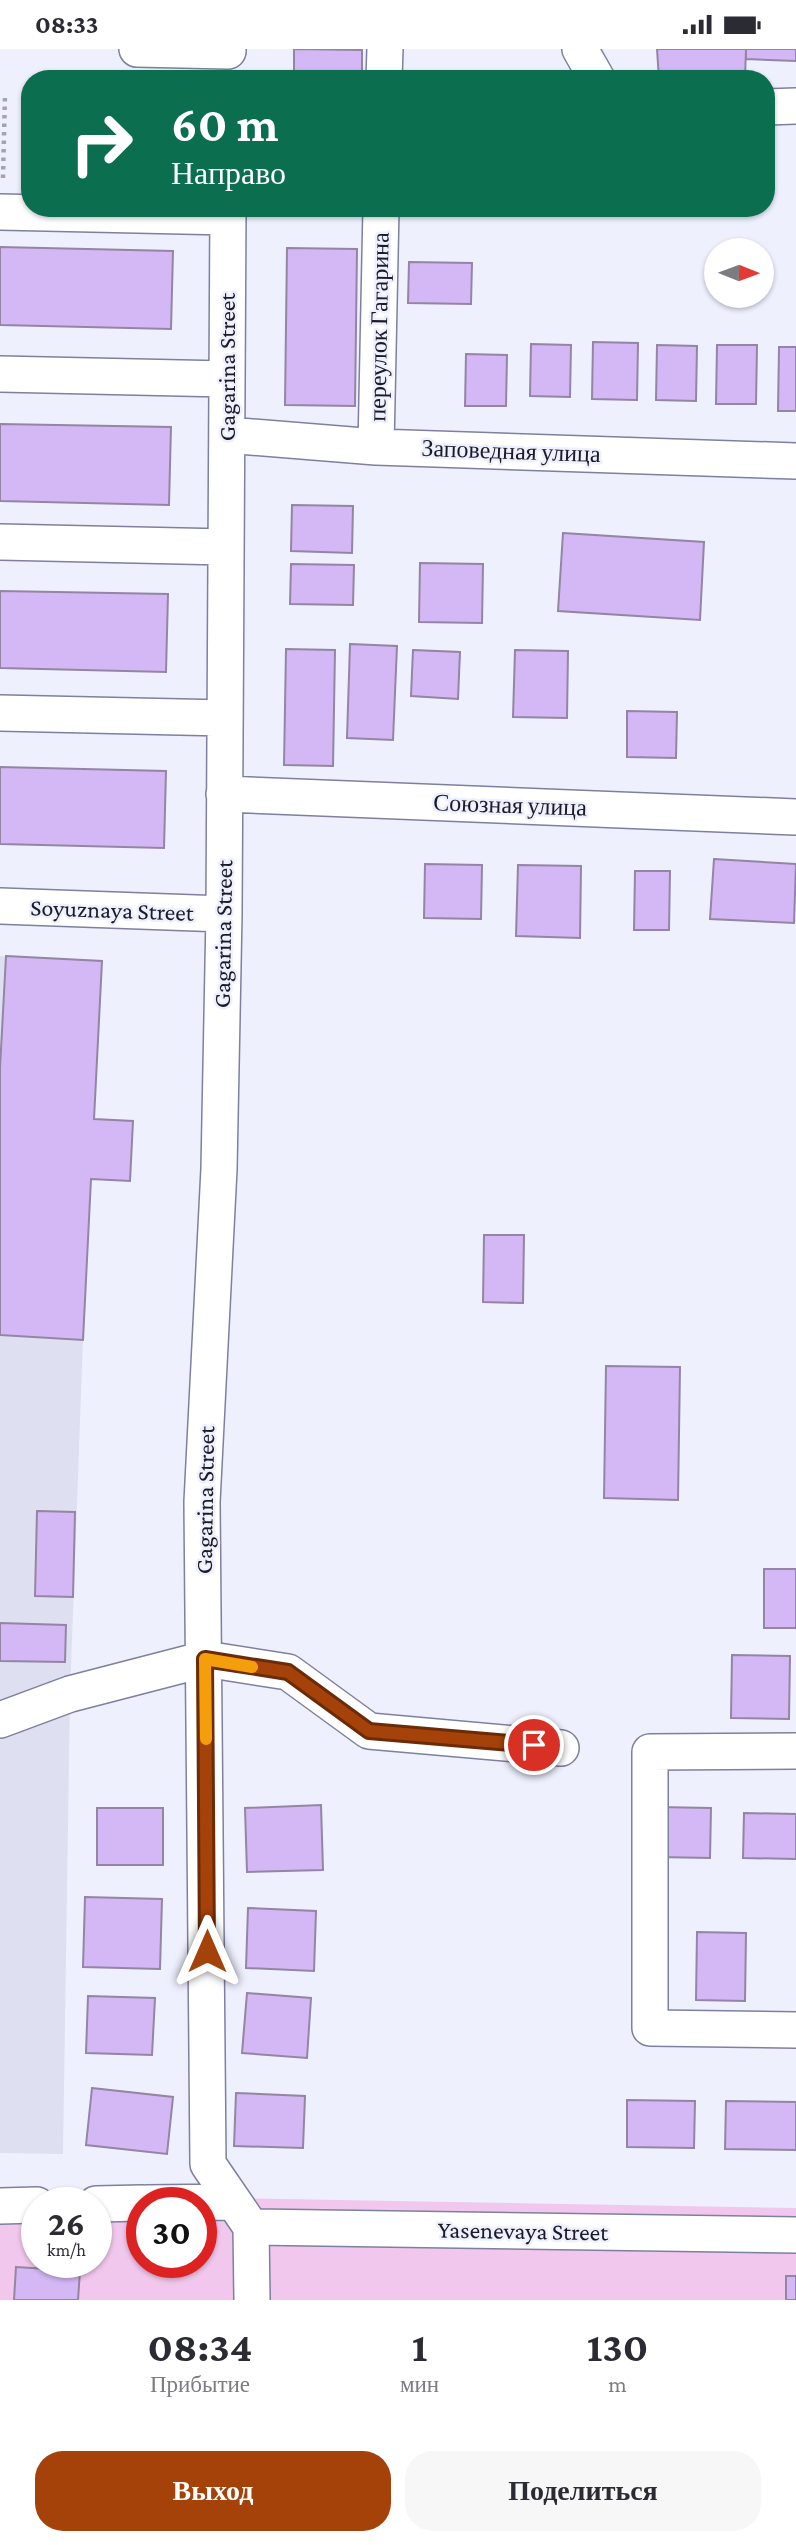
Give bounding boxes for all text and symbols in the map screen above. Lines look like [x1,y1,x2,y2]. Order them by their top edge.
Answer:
text: 08:33 [35,10,98,39]
text: 60 m [171,97,278,152]
icon: right [56,98,147,189]
text: Направо [171,155,286,191]
street label: переулок Гагарина [363,232,394,422]
north arrow [704,238,774,308]
map controls [704,238,774,308]
street label: Gagarina Street [213,292,240,441]
street label: Заповедная улица [421,434,601,467]
street label: Союзная улица [433,788,588,821]
street label: Gagarina Street [208,859,237,1008]
street label: Soyuznaya Street [30,893,195,926]
street label: Gagarina Street [190,1425,219,1574]
pin [504,1715,564,1775]
icon: arrive [515,1726,553,1764]
position arrow [170,1914,244,1988]
speed limit sign: 30 [126,2187,217,2278]
text: 26 [48,2204,85,2243]
street label: Yasenevaya Street [438,2216,609,2246]
text: km/h [47,2240,86,2260]
text: 08:34 [148,2323,252,2370]
text: 1 [412,2323,427,2370]
text: 130 [587,2323,648,2370]
text: Прибытие [150,2371,250,2397]
text: мин [400,2371,439,2397]
text: m [608,2371,627,2397]
button: Выход [35,2451,391,2531]
button: Поделиться [405,2451,761,2531]

